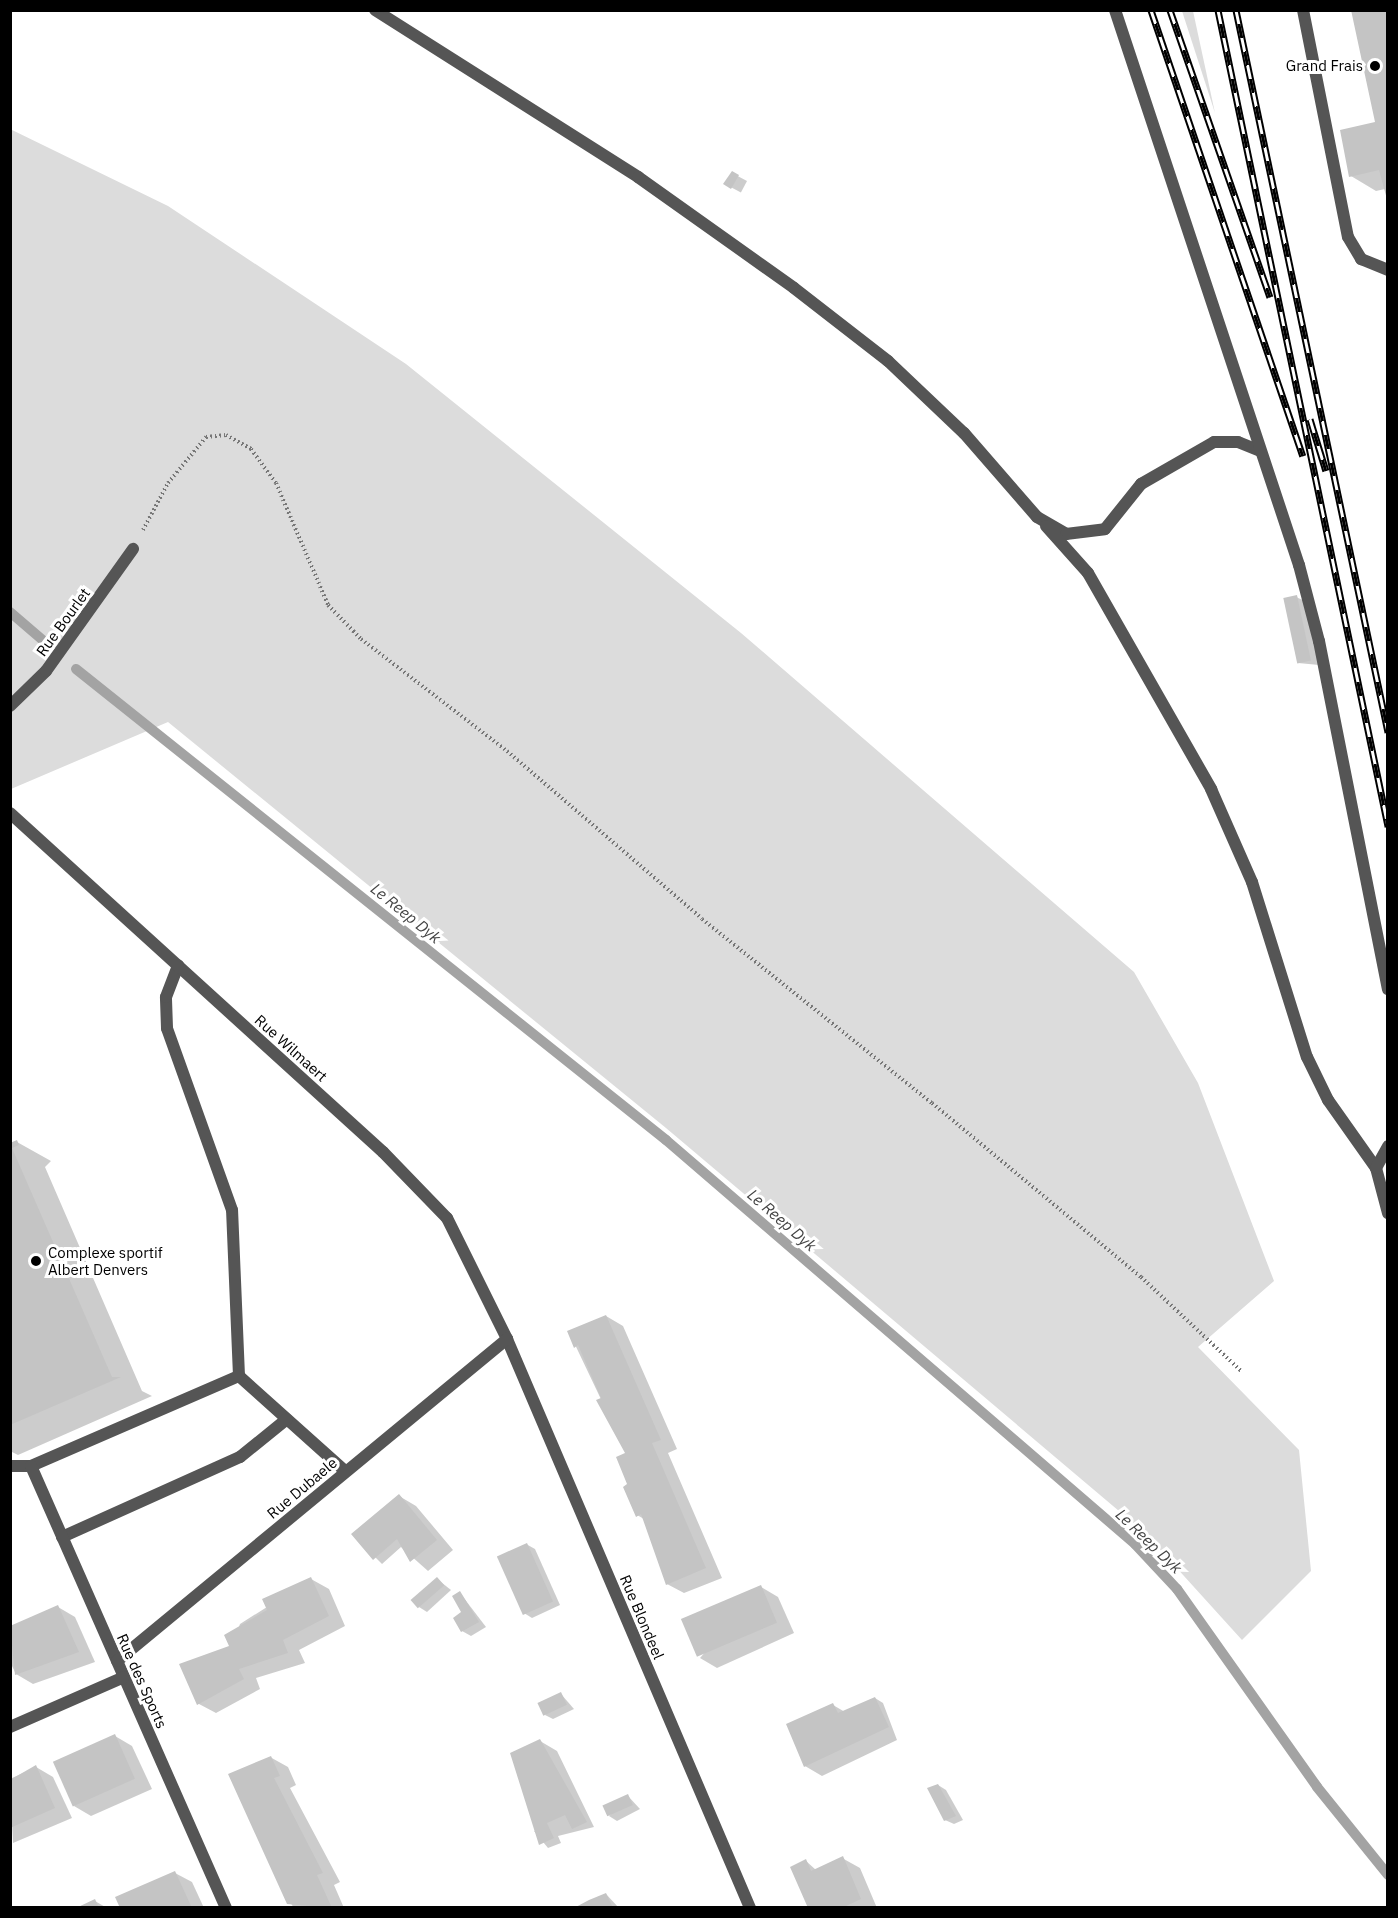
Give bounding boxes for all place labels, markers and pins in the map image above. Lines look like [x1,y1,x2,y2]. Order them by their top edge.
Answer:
place label: Grand Frais [1286,57,1363,75]
marker: Grand Frais [1368,59,1382,73]
place label: Complexe sportif Albert Denvers [48,1243,163,1278]
marker: Complexe sportif Albert Denvers [29,1254,43,1268]

